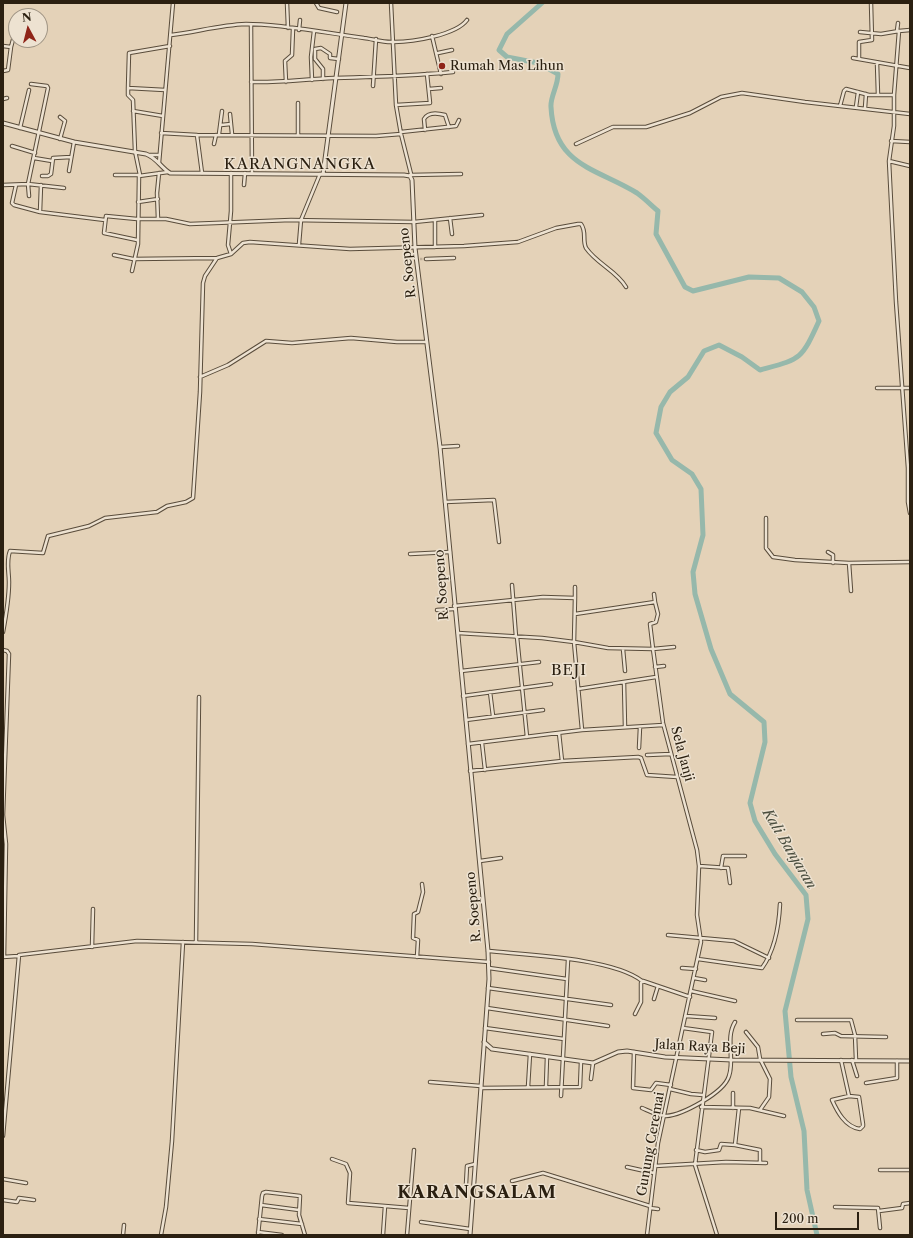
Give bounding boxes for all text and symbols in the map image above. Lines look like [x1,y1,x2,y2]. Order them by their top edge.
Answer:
north arrow [8,8,48,48]
text: N [21,10,32,25]
place label: Rumah Mas Lihun [450,58,564,74]
marker: Rumah Mas Lihun [437,61,447,71]
district label: KARANGNANGKA [224,156,376,174]
street label: R. Soepeno [397,227,419,299]
street label: R. Soepeno [432,549,452,621]
district label: BEJI [551,662,587,680]
street label: Sela Janji [667,725,697,783]
water label: Kali Banjaran [758,806,820,892]
street label: R. Soepeno [463,871,485,943]
street label: Jalan Raya Beji [654,1037,746,1057]
street label: Gunung Ceremai [634,1091,668,1197]
district label: KARANGSALAM [397,1183,557,1203]
scale bar [777,1204,861,1230]
text: 200 m [782,1211,819,1226]

